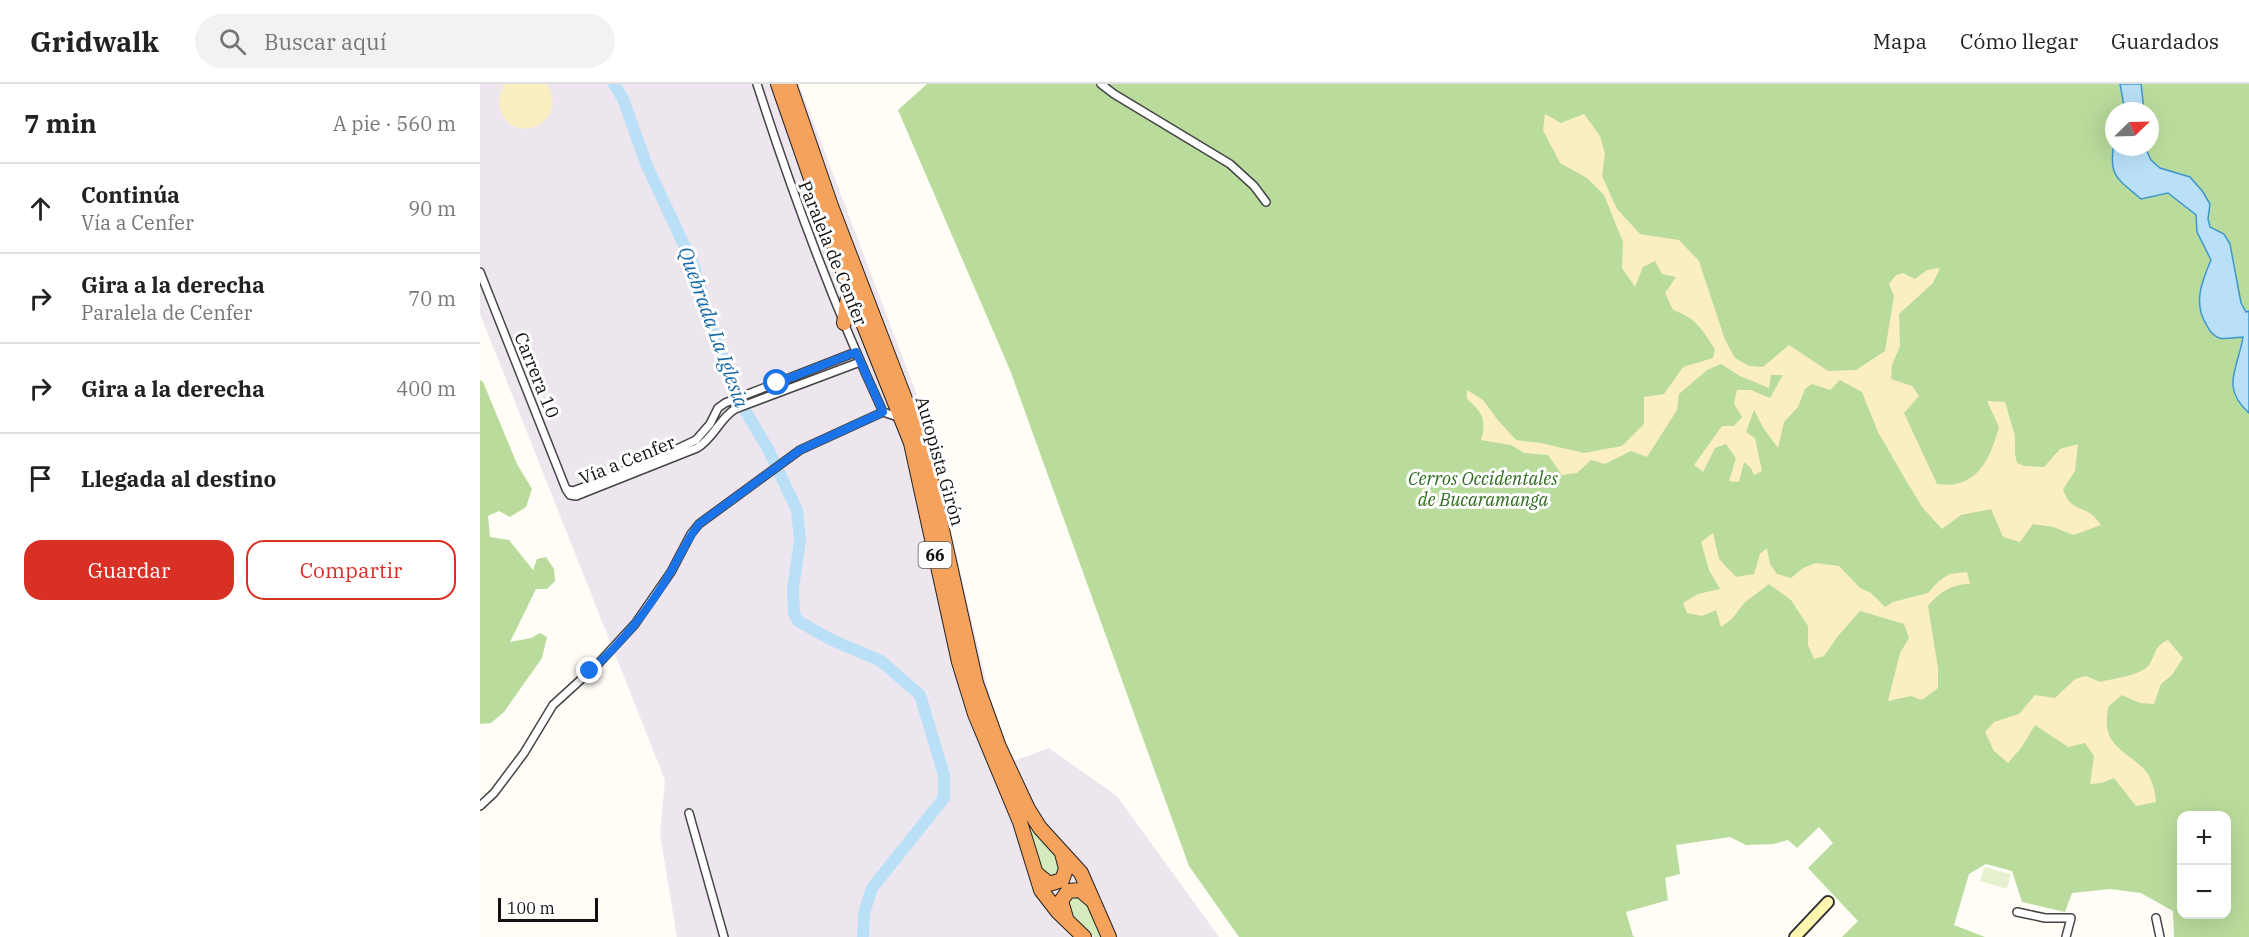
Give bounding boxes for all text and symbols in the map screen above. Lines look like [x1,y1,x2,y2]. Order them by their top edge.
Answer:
search box [195,14,615,68]
text: Gridwalk [30,23,159,60]
icon: search [216,25,249,58]
text: Buscar aquí [264,27,387,56]
text: Mapa [1873,27,1927,55]
text: Cómo llegar [1960,27,2078,55]
text: Guardados [2111,27,2219,55]
north arrow [2105,102,2159,156]
text: 7 min [24,106,97,140]
text: A pie · 560 m [333,110,456,137]
street label: Paralela de Cenfer [793,177,873,329]
text: Continúa [81,180,180,209]
icon: ahead [24,192,57,225]
text: 90 m [408,195,456,222]
text: Vía a Cenfer [81,209,194,236]
water label: Quebrada La Iglesia [672,243,756,411]
text: Gira a la derecha [81,270,265,299]
icon: right [24,282,57,315]
text: 70 m [408,285,456,312]
text: Paralela de Cenfer [81,299,252,326]
street label: Carrera 10 [509,329,565,421]
route start [763,369,789,395]
icon: right [24,372,57,405]
text: Gira a la derecha [81,374,265,403]
text: 400 m [396,375,456,402]
street label: Autopista Girón [911,394,969,528]
street label: Vía a Cenfer [576,430,678,490]
icon: arrive [24,462,57,495]
text: Llegada al destino [81,464,276,493]
park label: Cerros Occidentales de Bucaramanga [1408,467,1558,511]
button: Guardar [24,540,234,600]
button: Compartir [246,540,456,600]
road number: 66 [918,542,952,568]
route end [576,657,602,683]
map controls [2177,811,2231,919]
button: + [2177,811,2231,865]
button: − [2177,865,2231,919]
scale bar [498,895,598,922]
text: 100 m [507,898,555,918]

